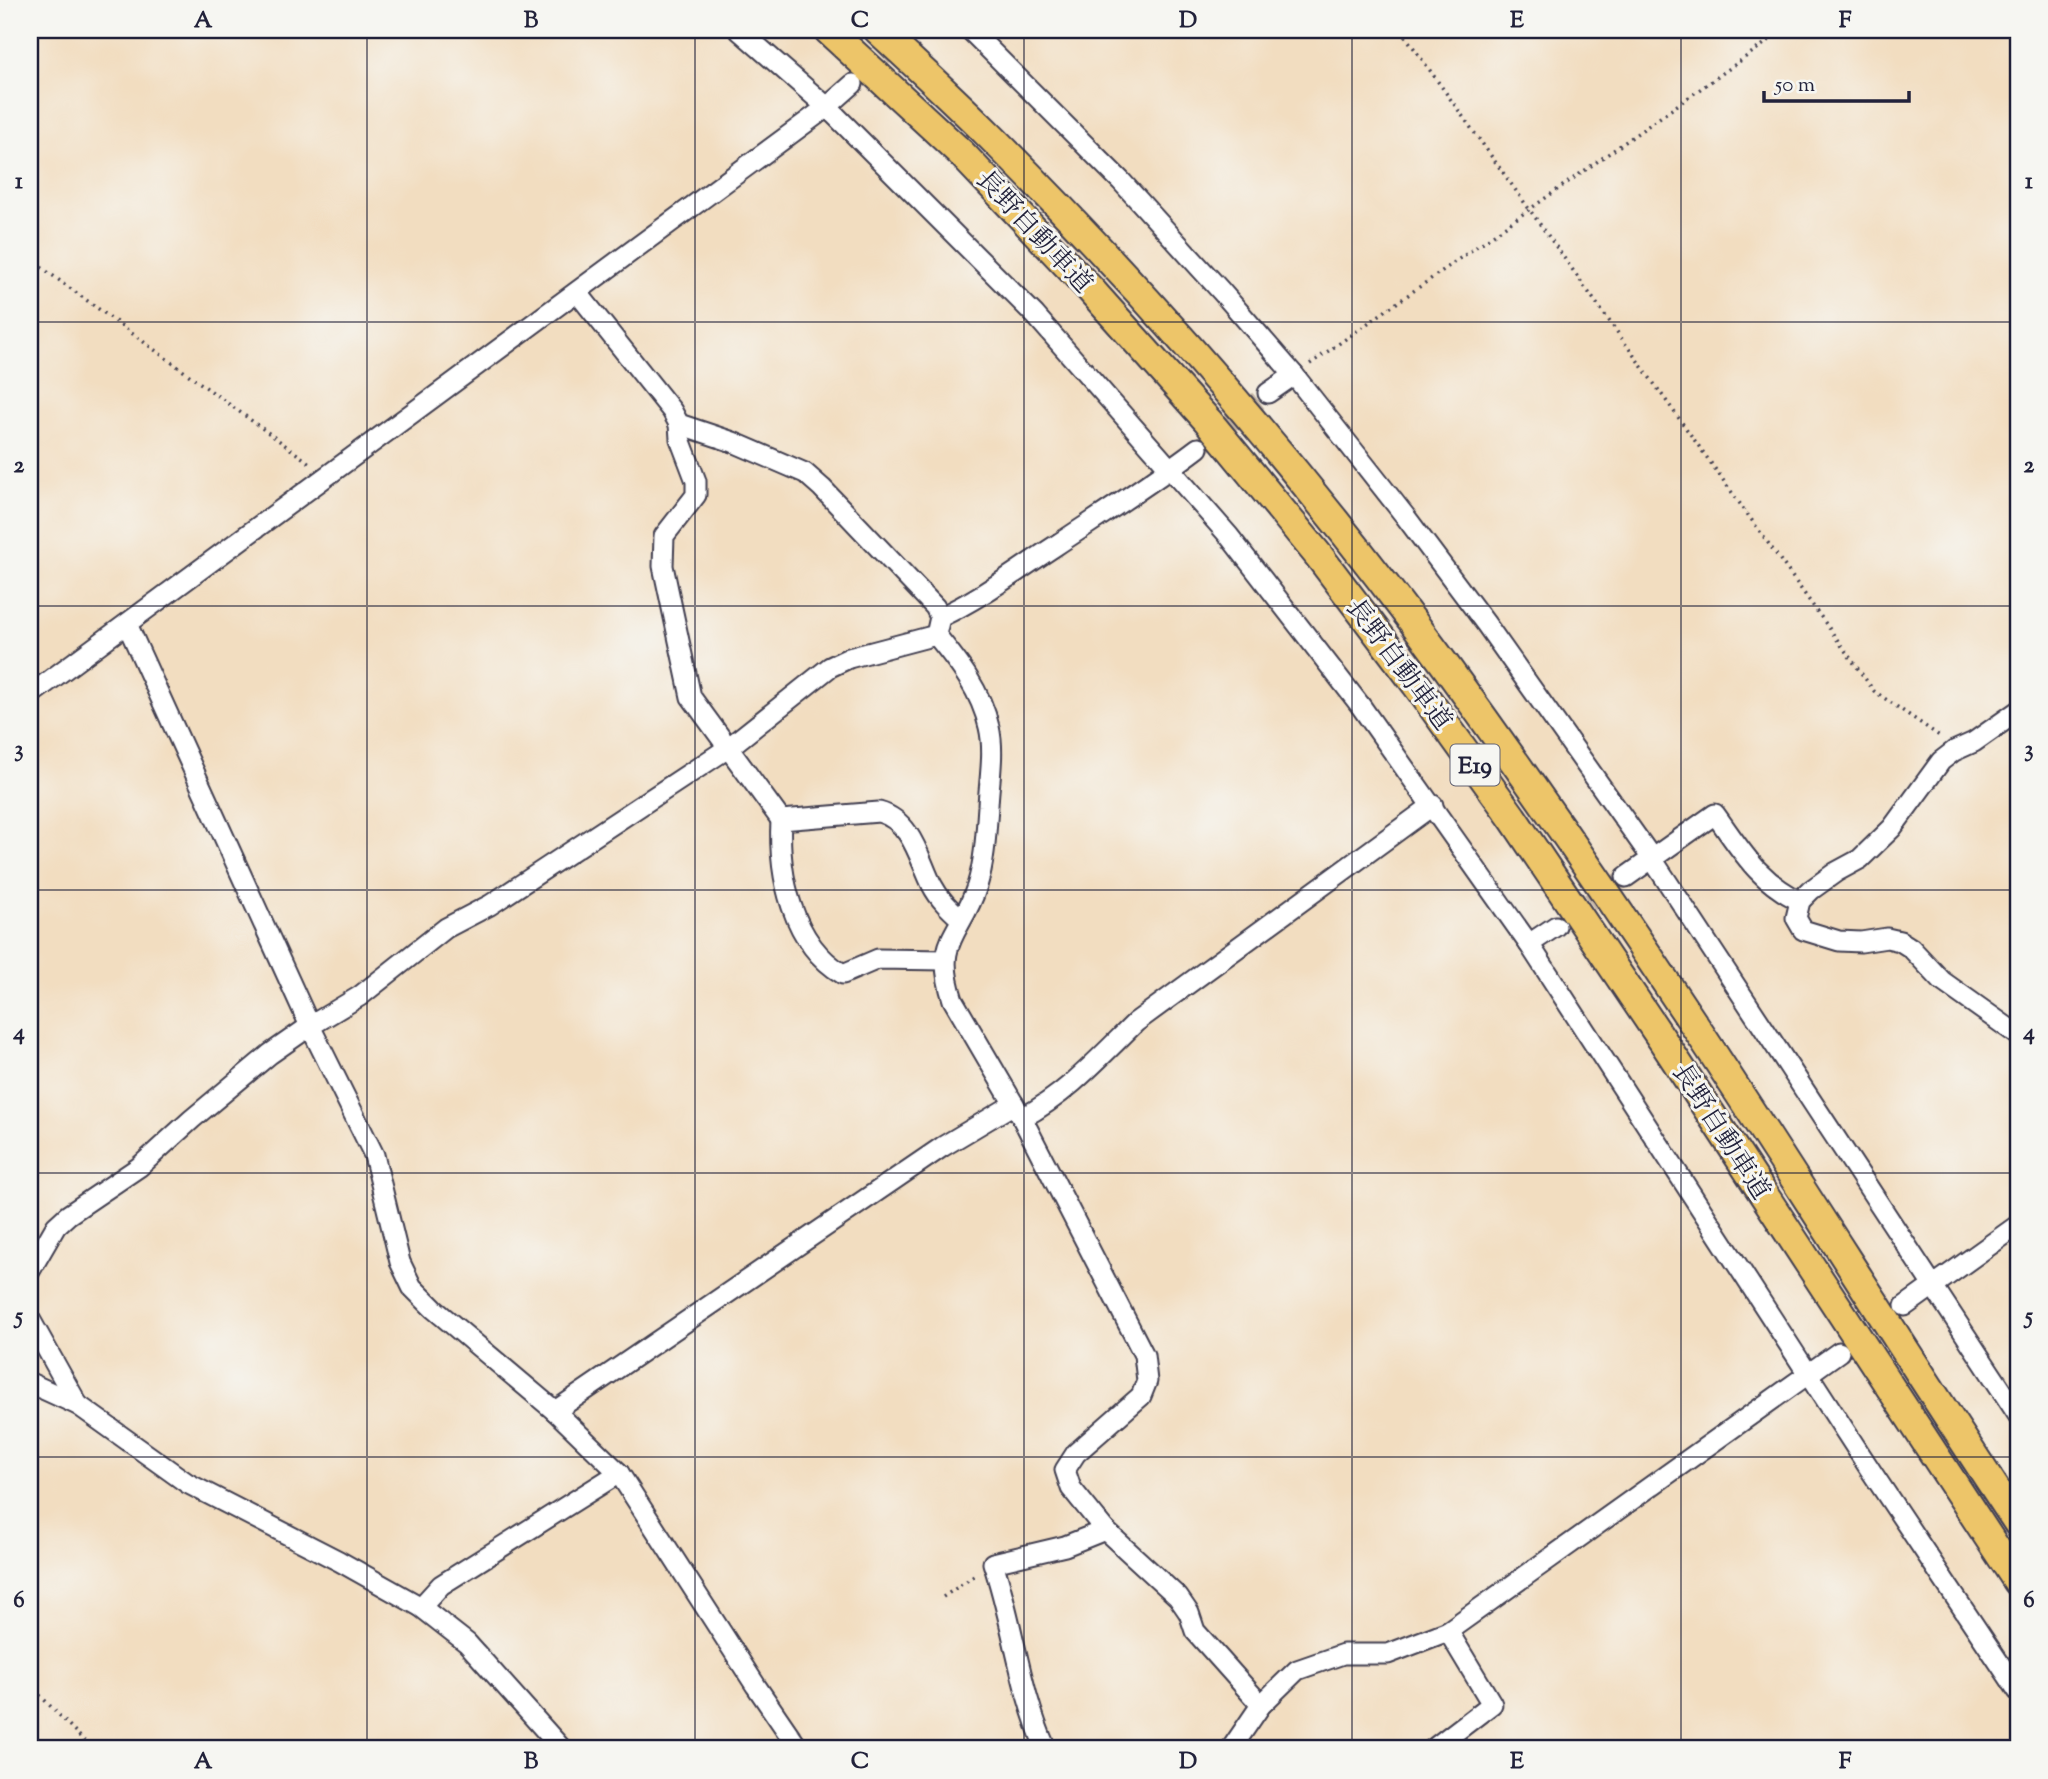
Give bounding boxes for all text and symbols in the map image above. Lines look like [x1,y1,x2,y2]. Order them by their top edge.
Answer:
text: A [194,5,213,38]
text: B [524,5,539,38]
text: C [851,5,869,38]
text: D [1179,5,1197,38]
text: E [1510,5,1524,38]
text: F [1839,5,1852,38]
scale bar [1764,60,1910,104]
text: 50 m [1774,71,1815,101]
street label: 長野自動車道 [966,163,1100,302]
text: 1 [15,166,23,199]
text: 1 [2025,166,2033,199]
text: 2 [14,450,25,483]
text: 2 [2024,450,2035,483]
street label: 長野自動車道 [1336,592,1460,739]
text: 3 [14,734,24,767]
text: 3 [2024,734,2034,767]
road number: E19 [1450,744,1500,786]
text: 4 [12,1017,25,1050]
text: 4 [2022,1017,2035,1050]
street label: 長野自動車道 [1662,1057,1778,1208]
text: 5 [13,1301,23,1334]
text: 5 [2023,1301,2033,1334]
text: 6 [13,1585,25,1618]
text: 6 [2023,1585,2035,1618]
text: A [194,1746,213,1779]
text: B [524,1746,539,1779]
text: C [851,1746,869,1779]
text: D [1179,1746,1197,1779]
text: E [1510,1746,1524,1779]
text: F [1839,1746,1852,1779]

